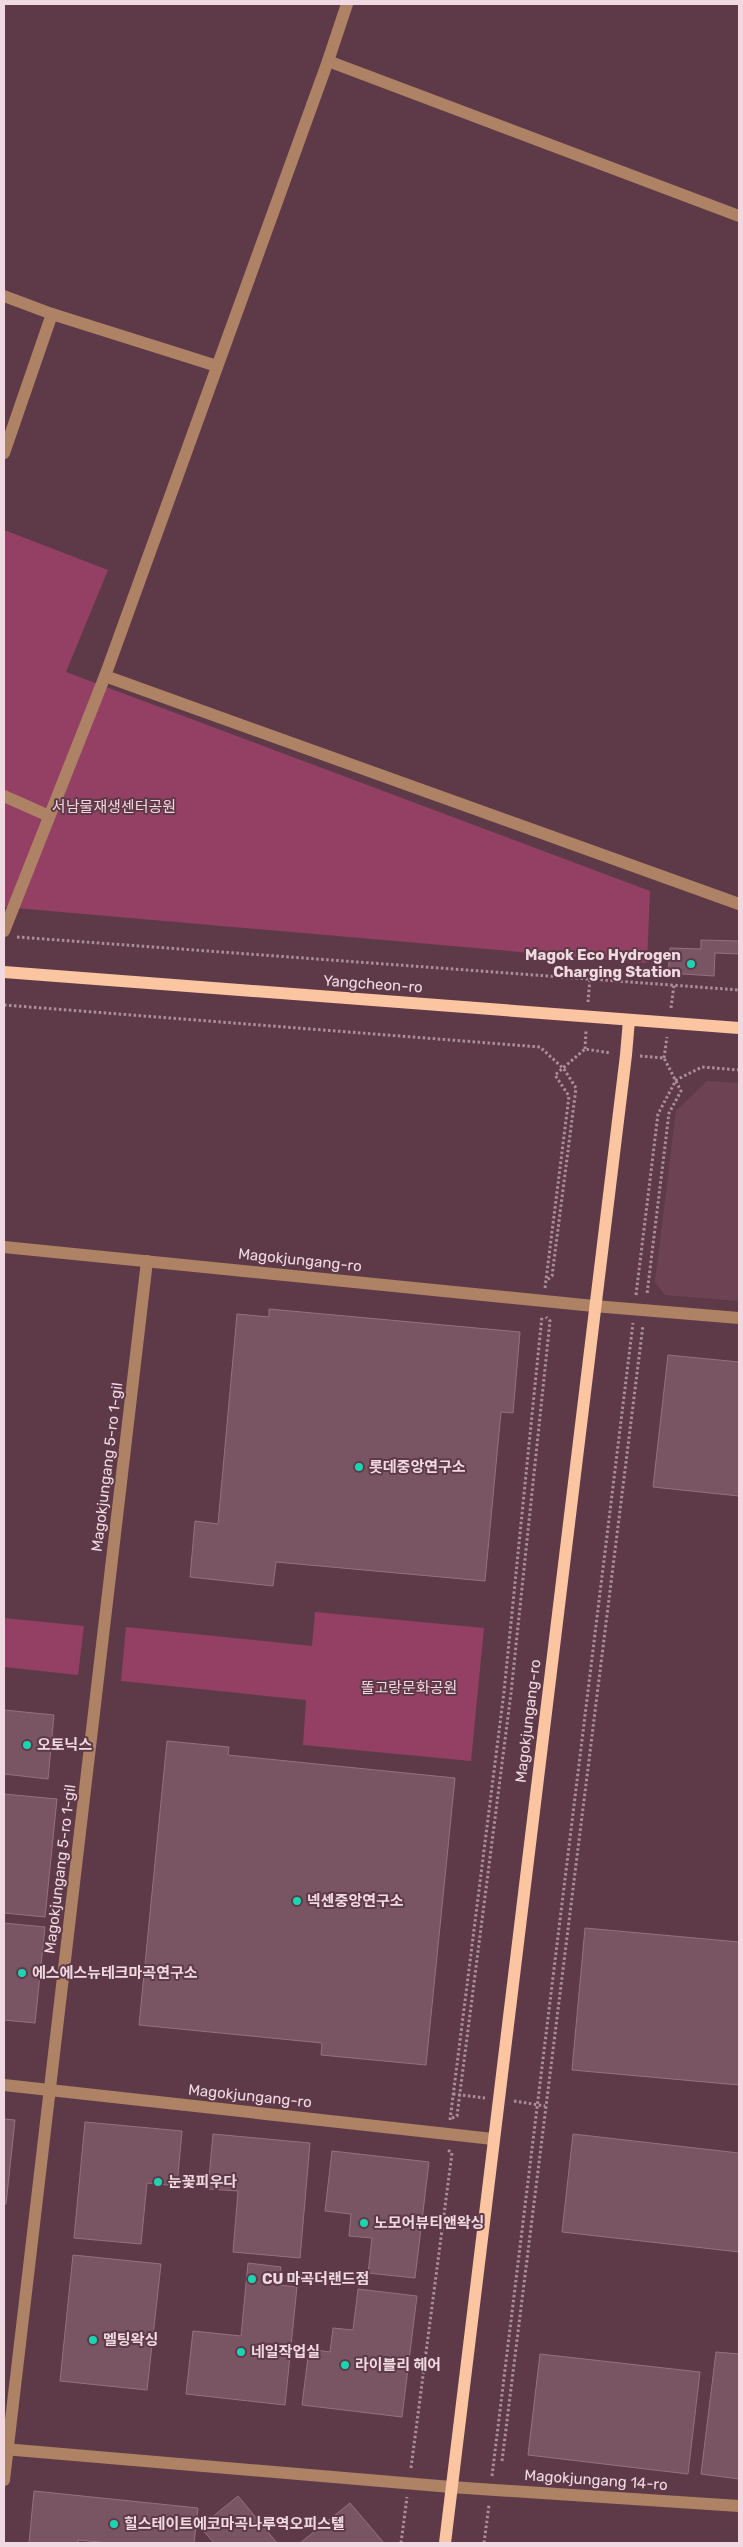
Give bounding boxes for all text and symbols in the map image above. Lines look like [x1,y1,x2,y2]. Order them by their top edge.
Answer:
park label: 서남물재생센터공원 [52,798,176,816]
place label: Magok Eco Hydrogen Charging Station [525,946,681,981]
marker: Magok Eco Hydrogen Charging Station [685,958,697,970]
street label: Yangcheon-ro [323,972,423,996]
street label: Magokjungang-ro [237,1245,363,1275]
street label: Magokjungang 5-ro 1-gil [88,1381,126,1553]
place label: 롯데중앙연구소 [369,1458,466,1476]
marker: 롯데중앙연구소 [353,1461,365,1473]
street label: Magokjungang-ro [512,1658,544,1784]
park label: 똘고랑문화공원 [361,1679,457,1697]
place label: 오토닉스 [37,1736,92,1754]
marker: 오토닉스 [21,1739,33,1751]
street label: Magokjungang 5-ro 1-gil [41,1783,79,1955]
place label: 넥센중앙연구소 [307,1892,404,1910]
marker: 넥센중앙연구소 [291,1895,303,1907]
place label: 에스에스뉴테크마곡연구소 [32,1964,198,1982]
marker: 에스에스뉴테크마곡연구소 [16,1967,28,1979]
street label: Magokjungang-ro [187,2081,313,2111]
place label: 눈꽃피우다 [168,2173,237,2191]
marker: 눈꽃피우다 [152,2176,164,2188]
place label: 노모어뷰티앤왁싱 [374,2214,484,2232]
marker: 노모어뷰티앤왁싱 [358,2217,370,2229]
place label: CU 마곡더랜드점 [262,2270,369,2288]
marker: CU 마곡더랜드점 [246,2273,258,2285]
place label: 멜팅왁싱 [103,2331,158,2349]
marker: 멜팅왁싱 [87,2334,99,2346]
place label: 네일작업실 [251,2343,320,2361]
marker: 네일작업실 [235,2346,247,2358]
place label: 라이블리 헤어 [355,2356,441,2374]
marker: 라이블리 헤어 [339,2359,351,2371]
street label: Magokjungang 14-ro [524,2466,668,2494]
place label: 힐스테이트에코마곡나루역오피스텔 [124,2515,345,2533]
marker: 힐스테이트에코마곡나루역오피스텔 [108,2518,120,2530]

